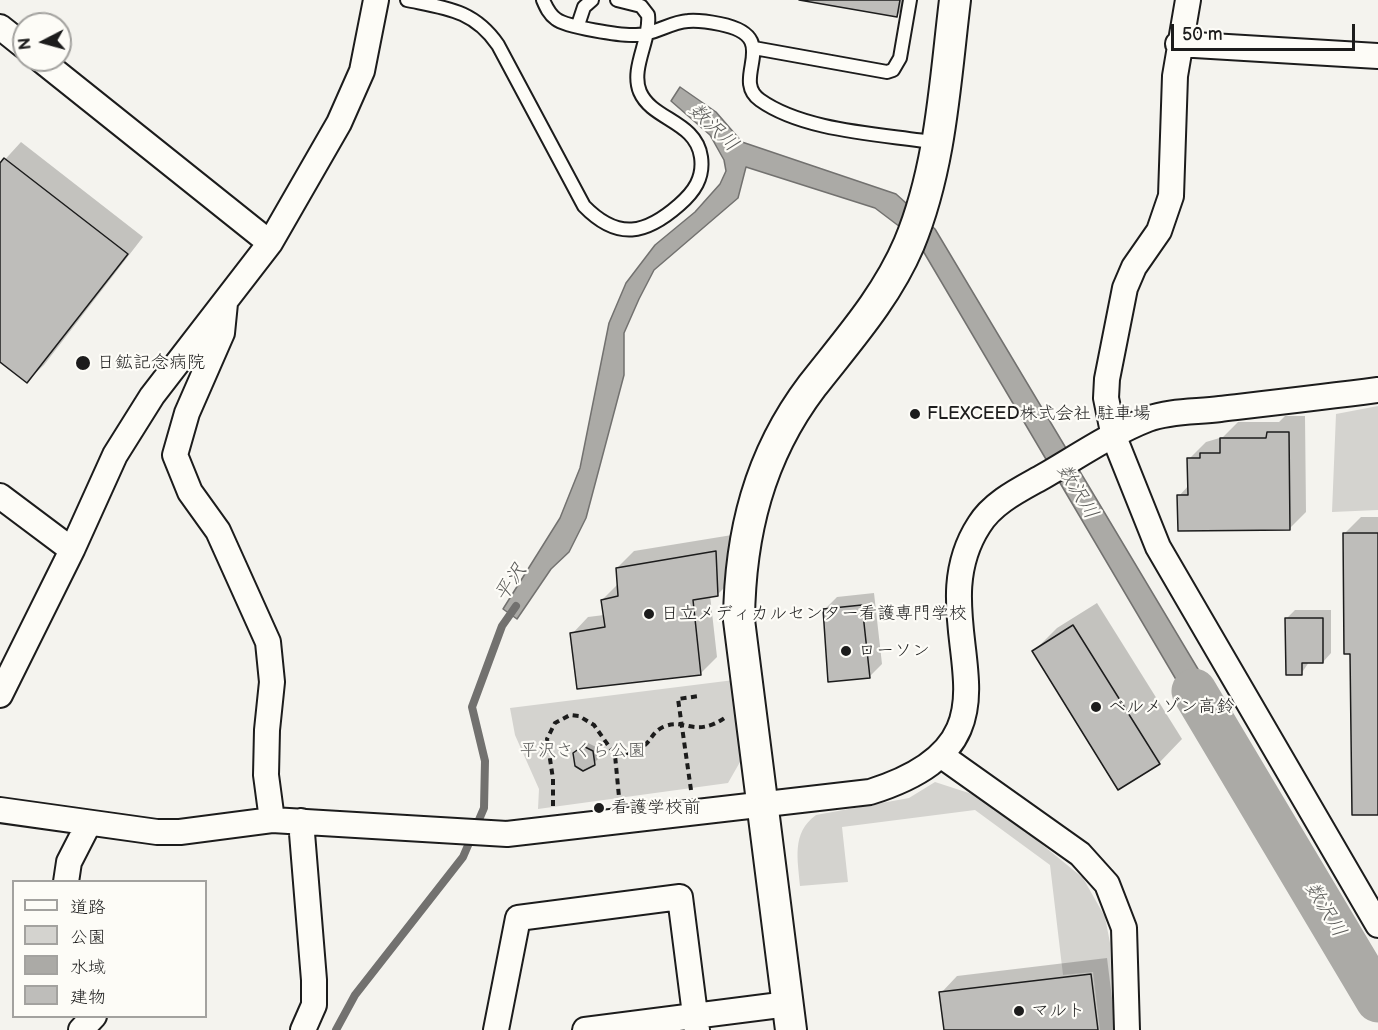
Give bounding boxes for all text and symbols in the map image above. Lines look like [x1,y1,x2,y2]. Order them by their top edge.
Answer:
north arrow [12,12,72,72]
scale bar [1174,12,1358,50]
text: 50 m [1182,24,1223,45]
text: N [16,37,36,51]
water label: 数沢川 [683,99,743,157]
place label: 日鉱記念病院 [97,352,205,374]
marker: 日鉱記念病院 [74,354,92,372]
place label: FLEXCEED株式会社 駐車場 [927,403,1150,425]
marker: FLEXCEED株式会社 駐車場 [908,407,922,421]
water label: 数沢川 [1051,460,1103,524]
water label: 平沢 [490,560,532,606]
place label: 日立メディカルセンター看護専門学校 [661,603,967,625]
marker: 日立メディカルセンター看護専門学校 [642,607,656,621]
place label: ローソン [858,640,930,662]
marker: ローソン [839,644,853,658]
place label: ベルメゾン高鈴 [1108,696,1234,718]
marker: ベルメゾン高鈴 [1089,700,1103,714]
park label: 平沢さくら公園 [520,740,646,762]
place label: 看護学校前 [611,797,701,819]
marker: 看護学校前 [592,801,606,815]
water label: 数沢川 [1299,878,1351,942]
legend [12,880,207,1018]
text: 道路 [70,897,106,918]
text: 公園 [70,927,106,948]
text: 水域 [70,957,106,978]
text: 建物 [70,987,106,1008]
place label: マルト [1031,1000,1085,1022]
marker: マルト [1012,1004,1026,1018]

